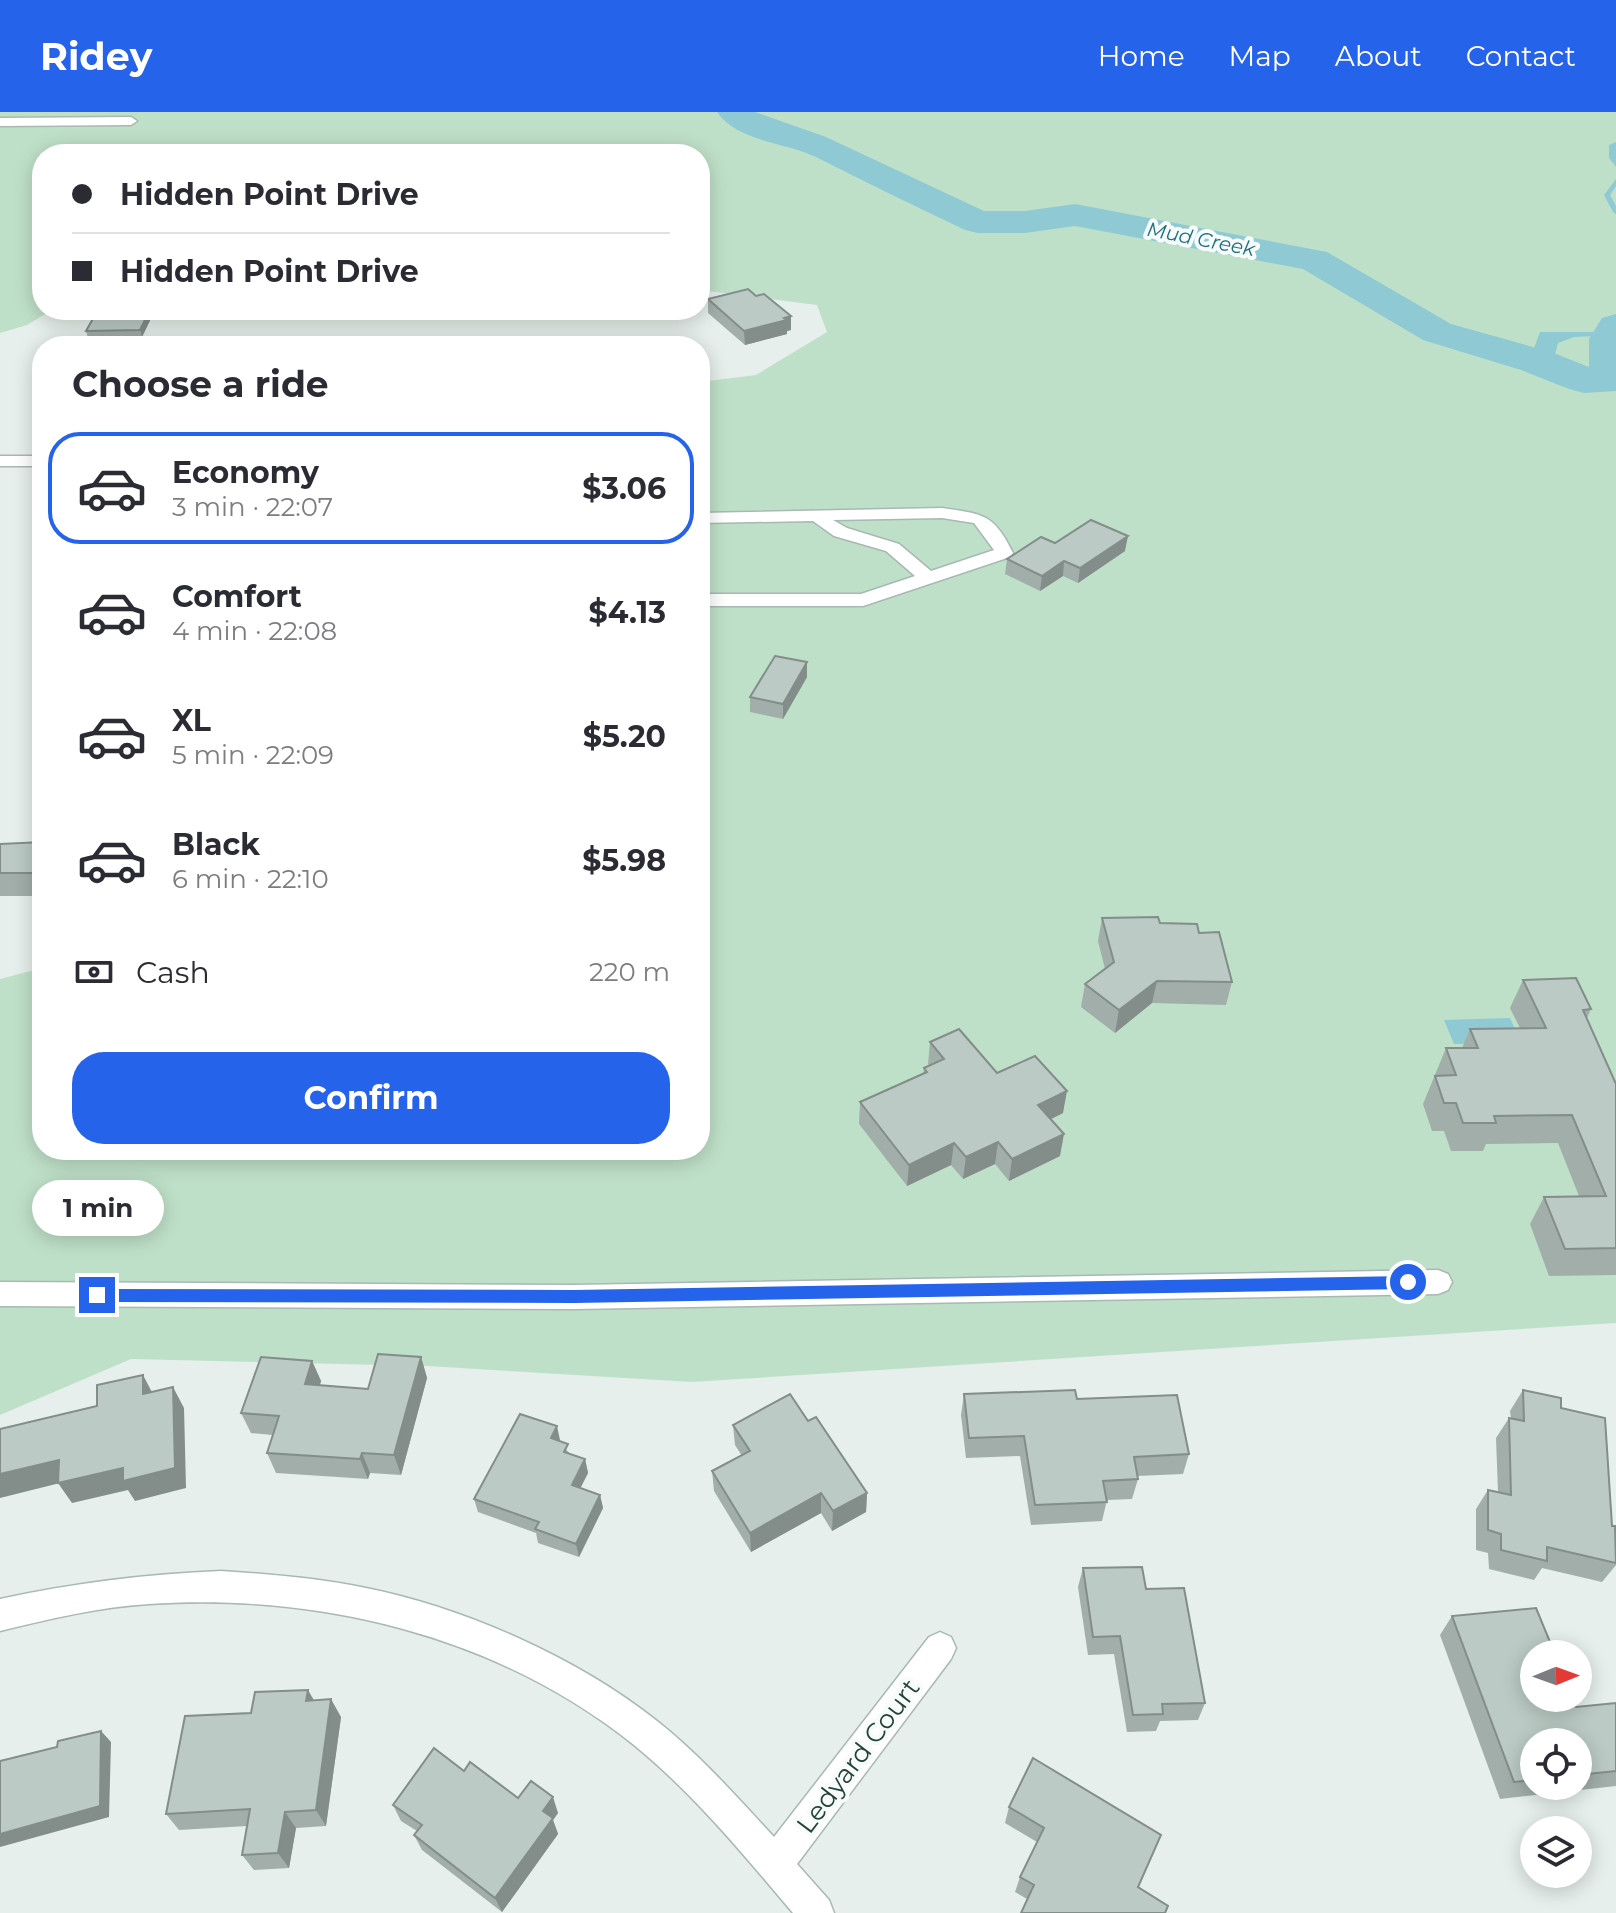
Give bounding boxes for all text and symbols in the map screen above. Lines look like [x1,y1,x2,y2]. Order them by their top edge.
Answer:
text: Ridey [40,33,152,80]
text: Home [1098,39,1185,73]
text: Map [1229,39,1291,73]
text: About [1335,39,1422,73]
text: Contact [1466,39,1576,73]
text: Hidden Point Drive [120,176,419,213]
water label: Mud Creek [1145,217,1258,261]
text: Hidden Point Drive [120,253,419,290]
text: Choose a ride [72,362,329,406]
icon: car [76,452,148,524]
text: Economy [172,454,319,491]
text: $3.06 [582,470,666,507]
text: 3 min · 22:07 [172,491,333,523]
icon: car [76,576,148,648]
text: Comfort [172,578,302,615]
text: $4.13 [588,594,666,631]
text: 4 min · 22:08 [172,615,337,647]
icon: car [76,700,148,772]
text: XL [172,702,211,739]
text: $5.20 [583,718,666,755]
text: 5 min · 22:09 [172,739,334,771]
icon: car [76,824,148,896]
text: Black [172,826,260,863]
text: $5.98 [582,842,666,879]
text: 6 min · 22:10 [172,863,329,895]
icon: cash [72,950,116,994]
text: Cash [136,954,210,991]
text: 220 m [589,956,670,988]
button: Confirm [72,1052,670,1144]
callout: 1 min [31,1179,163,1235]
text: 1 min [63,1192,133,1224]
route start [1390,1264,1426,1300]
route end [79,1277,115,1313]
north arrow [1520,1640,1592,1712]
map controls [1520,1640,1592,1888]
street label: Ledyard Court [790,1673,926,1839]
button: locate [1520,1728,1592,1800]
button: layers [1520,1816,1592,1888]

